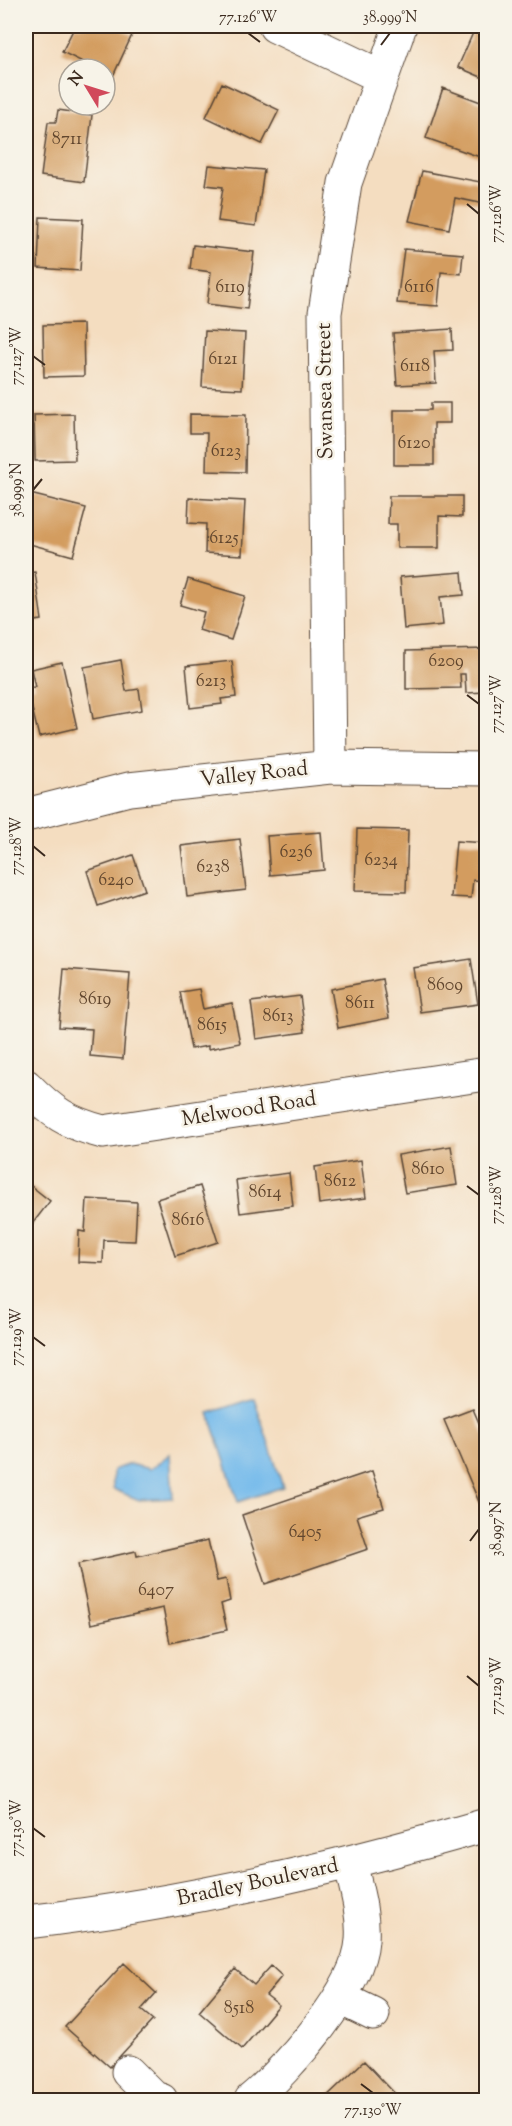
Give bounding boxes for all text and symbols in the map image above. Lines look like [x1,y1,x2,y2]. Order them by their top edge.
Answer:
text: 77.126°W [219,8,277,29]
text: 38.999°N [363,8,417,29]
north arrow [57,57,117,117]
text: N [64,67,90,91]
house number: 8711 [52,127,82,153]
text: 77.126°W [487,185,508,243]
house number: 6119 [215,275,245,301]
house number: 6116 [404,275,434,301]
street label: Swansea Street [310,322,342,460]
text: 77.127°W [7,327,28,385]
house number: 6121 [208,347,238,373]
house number: 6118 [400,354,430,380]
house number: 6120 [398,431,430,457]
house number: 6123 [211,439,241,465]
text: 38.999°N [7,463,28,517]
house number: 6125 [209,526,239,552]
house number: 6209 [428,649,464,675]
house number: 6213 [196,669,226,695]
text: 77.127°W [487,675,508,733]
street label: Valley Road [198,754,310,796]
text: 77.128°W [7,817,28,875]
house number: 6236 [279,840,313,866]
house number: 6234 [364,848,398,874]
house number: 6238 [196,855,230,881]
house number: 6240 [98,868,134,894]
house number: 8609 [427,973,463,999]
house number: 8619 [79,987,111,1013]
house number: 8611 [345,991,375,1017]
house number: 8613 [262,1004,294,1030]
house number: 8615 [197,1013,227,1039]
street label: Melwood Road [180,1085,319,1135]
house number: 8610 [411,1157,445,1183]
text: 77.128°W [487,1166,508,1224]
house number: 8612 [324,1169,357,1195]
house number: 8614 [249,1180,281,1206]
house number: 8616 [172,1208,204,1234]
text: 77.129°W [7,1308,28,1366]
text: 38.997°N [487,1502,508,1556]
house number: 6405 [288,1520,322,1546]
house number: 6407 [138,1578,174,1604]
text: 77.129°W [487,1657,508,1715]
text: 77.130°W [7,1799,28,1857]
street label: Bradley Boulevard [174,1851,342,1915]
house number: 8518 [224,1996,254,2022]
text: 77.130°W [344,2101,402,2122]

